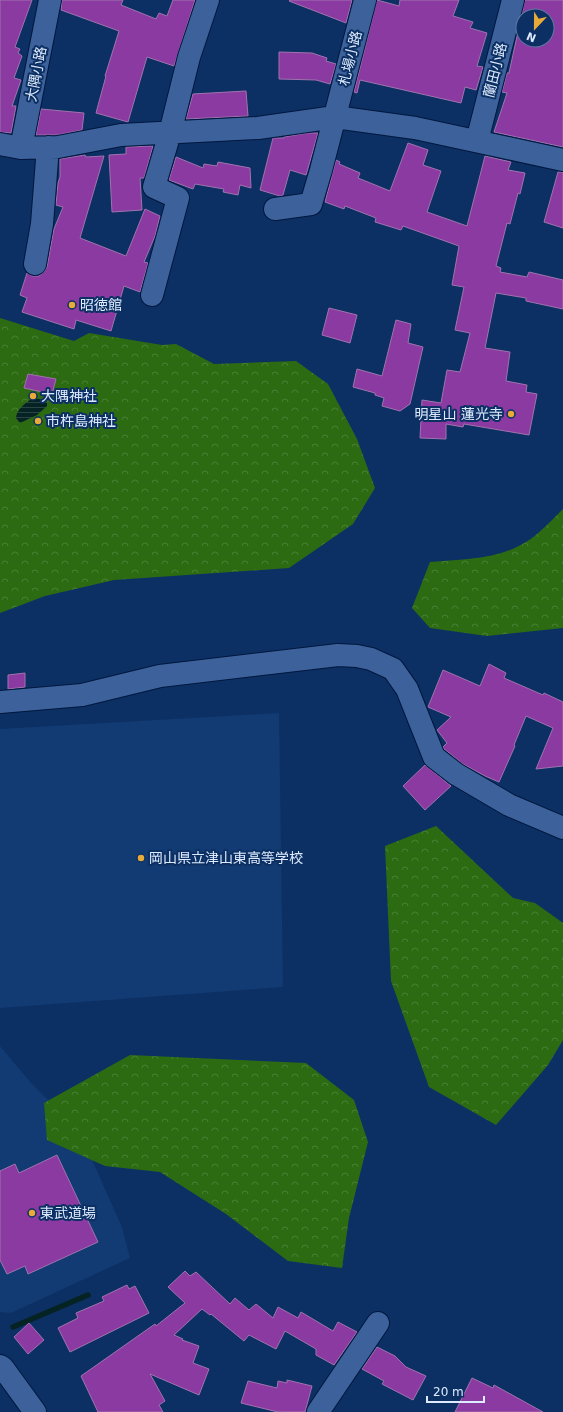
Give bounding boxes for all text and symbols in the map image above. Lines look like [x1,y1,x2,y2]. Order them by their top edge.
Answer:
north arrow [515,8,555,48]
street label: 札場小路 [335,29,365,87]
text: N [525,29,538,45]
street label: 蘭田小路 [480,41,510,99]
street label: 大隅小路 [23,45,49,103]
place label: 昭徳館 [80,297,122,313]
marker: 昭徳館 [67,300,77,310]
place label: 大隅神社 [41,388,97,404]
marker: 大隅神社 [28,391,38,401]
place label: 明星山 蓮光寺 [415,406,503,422]
marker: 明星山 蓮光寺 [506,409,516,419]
place label: 市杵島神社 [46,413,116,429]
marker: 市杵島神社 [33,416,43,426]
place label: 岡山県立津山東高等学校 [149,850,303,866]
marker: 岡山県立津山東高等学校 [136,853,146,863]
place label: 東武道場 [40,1205,96,1221]
marker: 東武道場 [27,1208,37,1218]
scale bar [427,1378,484,1404]
text: 20 m [433,1385,464,1399]

